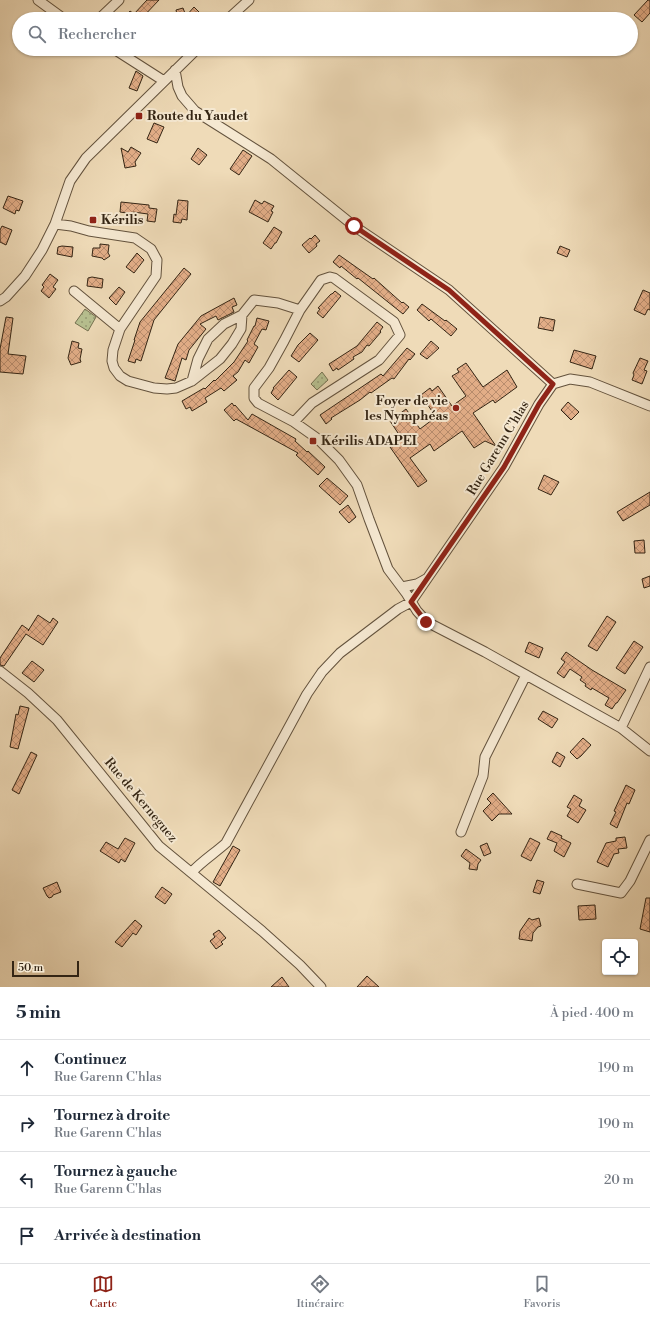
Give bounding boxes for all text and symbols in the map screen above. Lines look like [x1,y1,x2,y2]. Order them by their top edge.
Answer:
search box [12,12,638,56]
icon: search [26,23,48,45]
text: Rechercher [58,25,137,44]
place label: Route du Yaudet [147,108,248,124]
marker: Route du Yaudet [134,111,144,121]
place label: Kérilis [101,212,144,228]
marker: Kérilis [88,215,98,225]
route start [345,217,363,235]
place label: Foyer de vie les Nymphéas [365,393,448,424]
street label: Rue Garenn C'hlas [463,397,533,498]
marker: Foyer de vie les Nymphéas [451,403,461,413]
place label: Kérilis ADAPEI [321,433,417,449]
marker: Kérilis ADAPEI [308,436,318,446]
route end [417,613,435,631]
street label: Rue de Kerneguez [101,755,181,845]
map controls [602,939,638,975]
button: locate [602,939,638,975]
scale bar [12,959,79,978]
text: 50 m [18,961,43,975]
text: 5 min [16,1002,61,1024]
text: À pied · 400 m [550,1005,634,1021]
text: Continuez [54,1050,126,1069]
icon: ahead [16,1057,38,1079]
text: 190 m [598,1060,634,1076]
text: Rue Garenn C'hlas [54,1069,162,1085]
text: Tournez à droite [54,1106,170,1125]
icon: right [16,1113,38,1135]
text: 190 m [598,1116,634,1132]
text: Rue Garenn C'hlas [54,1125,162,1141]
text: Tournez à gauche [54,1162,177,1181]
icon: left [16,1169,38,1191]
text: 20 m [604,1172,634,1188]
text: Rue Garenn C'hlas [54,1181,162,1197]
icon: arrive [16,1225,38,1247]
text: Arrivée à destination [54,1226,201,1245]
tab: Carte [90,1273,117,1311]
tab: Itinéraire [296,1273,344,1311]
tab: Favoris [524,1273,560,1311]

